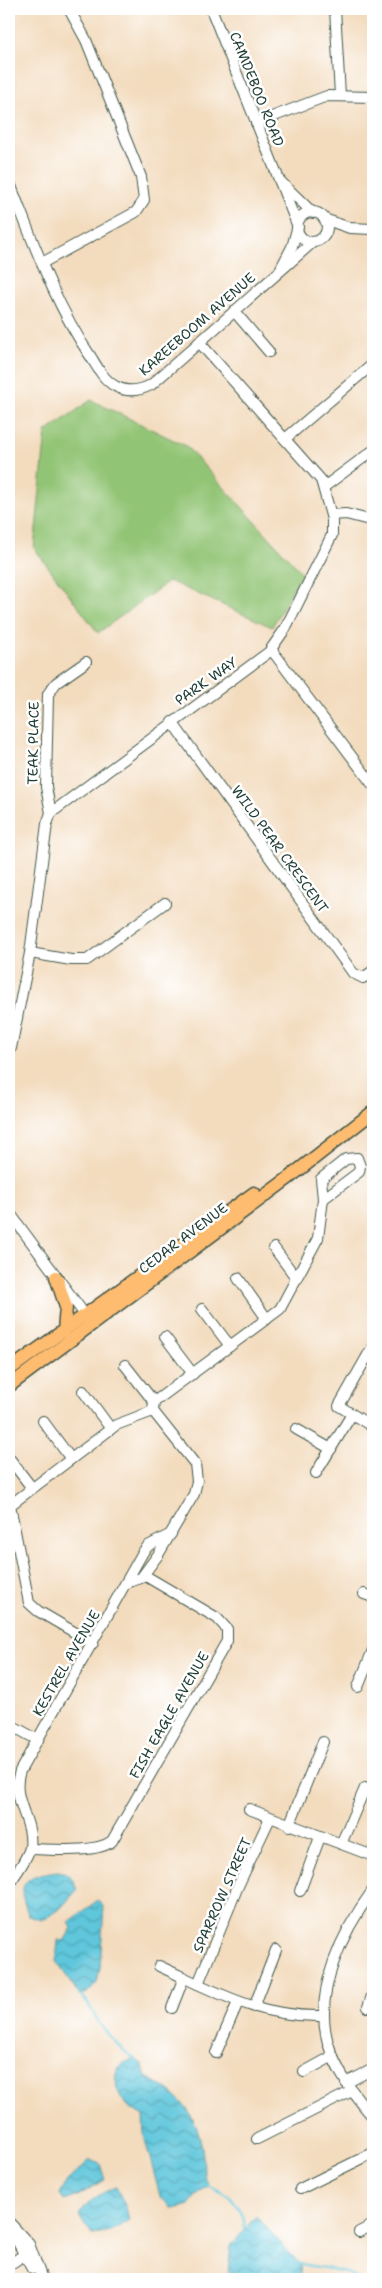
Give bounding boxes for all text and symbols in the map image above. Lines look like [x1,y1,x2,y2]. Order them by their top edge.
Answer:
street label: CAMDEBOO ROAD [226,29,288,149]
street label: KAREEBOOM AVENUE [135,268,259,380]
street label: PARK WAY [171,653,241,709]
street label: TEAK PLACE [23,701,43,785]
street label: WILD PEAR CRESCENT [228,782,333,917]
street label: CEDAR AVENUE [135,1198,231,1277]
street label: KESTREL AVENUE [28,1606,104,1719]
street label: FISH EAGLE AVENUE [125,1648,213,1782]
street label: SPARROW STREET [189,1834,256,1955]

